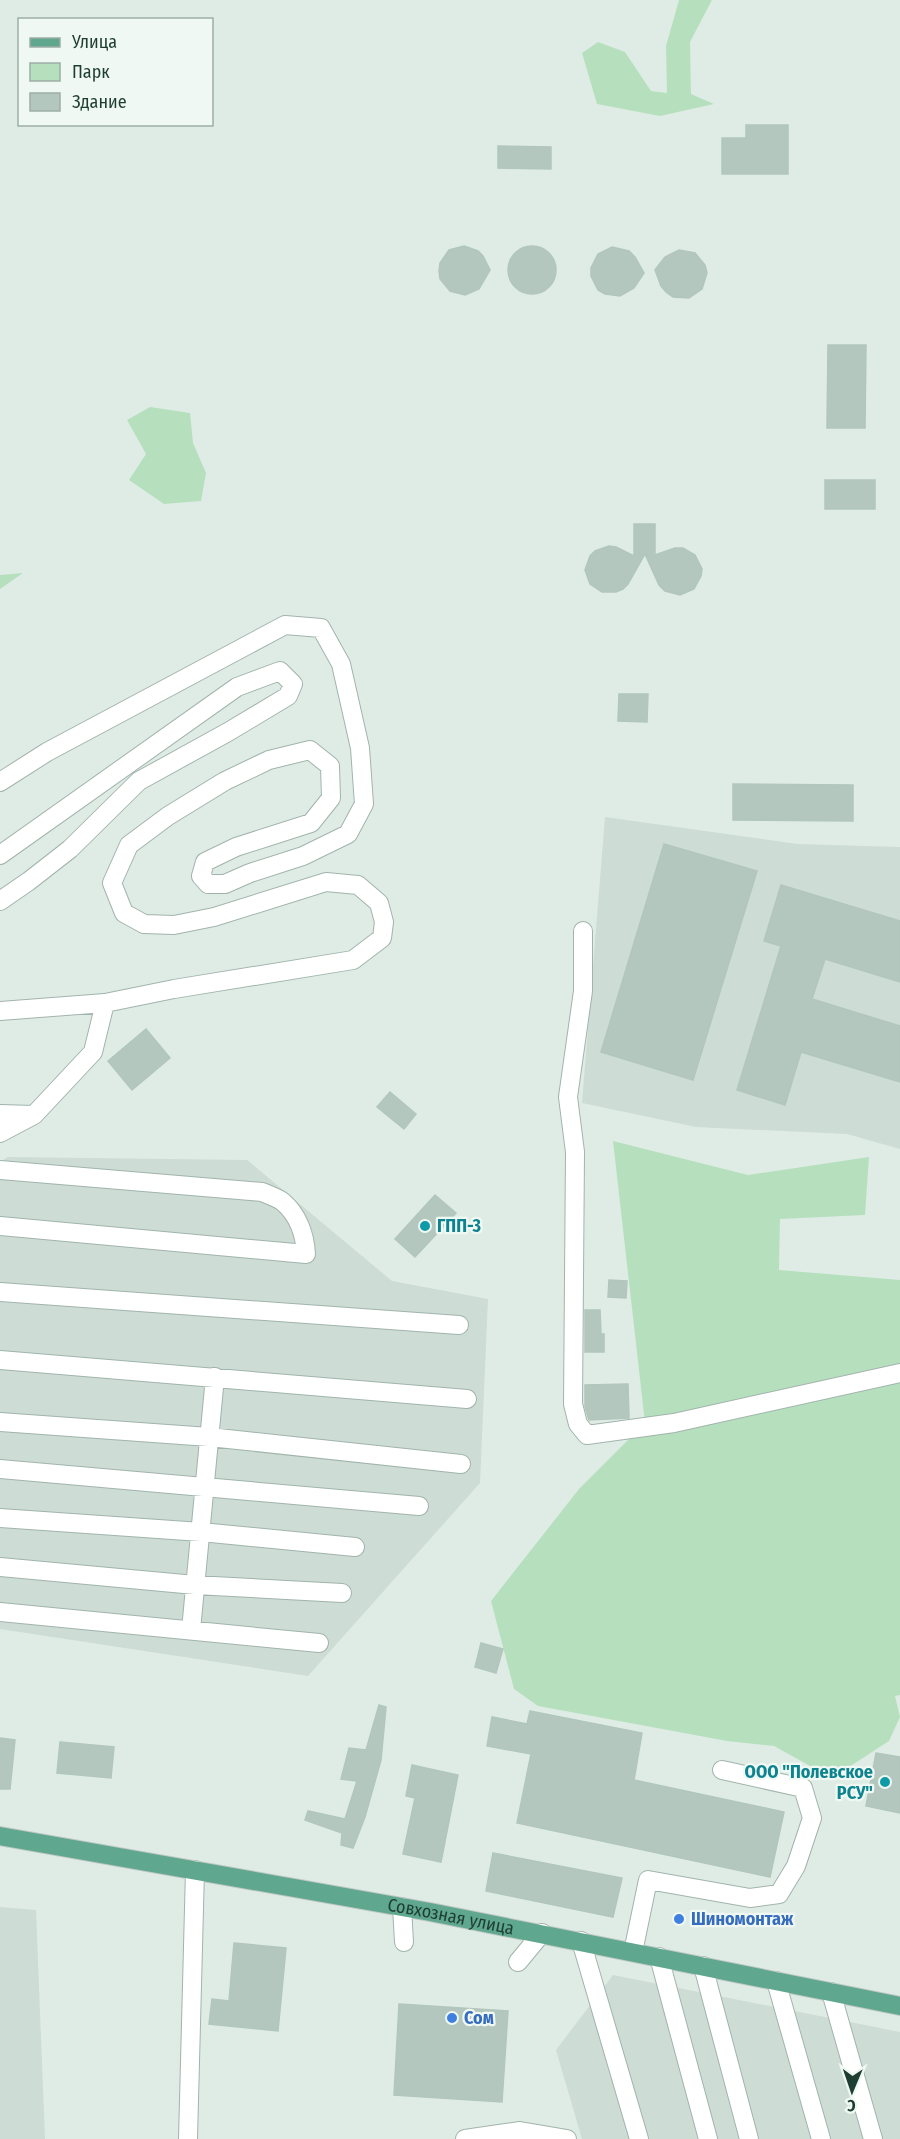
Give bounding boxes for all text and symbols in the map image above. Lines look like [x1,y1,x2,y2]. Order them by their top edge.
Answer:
legend [18,18,213,126]
text: Улица [71,31,117,53]
text: Парк [72,61,110,83]
text: Здание [72,91,127,113]
place label: ГПП-3 [437,1215,482,1237]
marker: ГПП-3 [418,1219,432,1233]
place label: ООО "Полевское РСУ" [745,1761,873,1804]
marker: ООО "Полевское РСУ" [878,1775,892,1789]
street label: Совхозная улица [386,1894,516,1940]
place label: Шиномонтаж [691,1908,794,1930]
marker: Шиномонтаж [672,1912,686,1926]
place label: Сом [464,2007,494,2029]
marker: Сом [445,2011,459,2025]
north arrow [822,2061,882,2121]
text: С [846,2096,856,2115]

